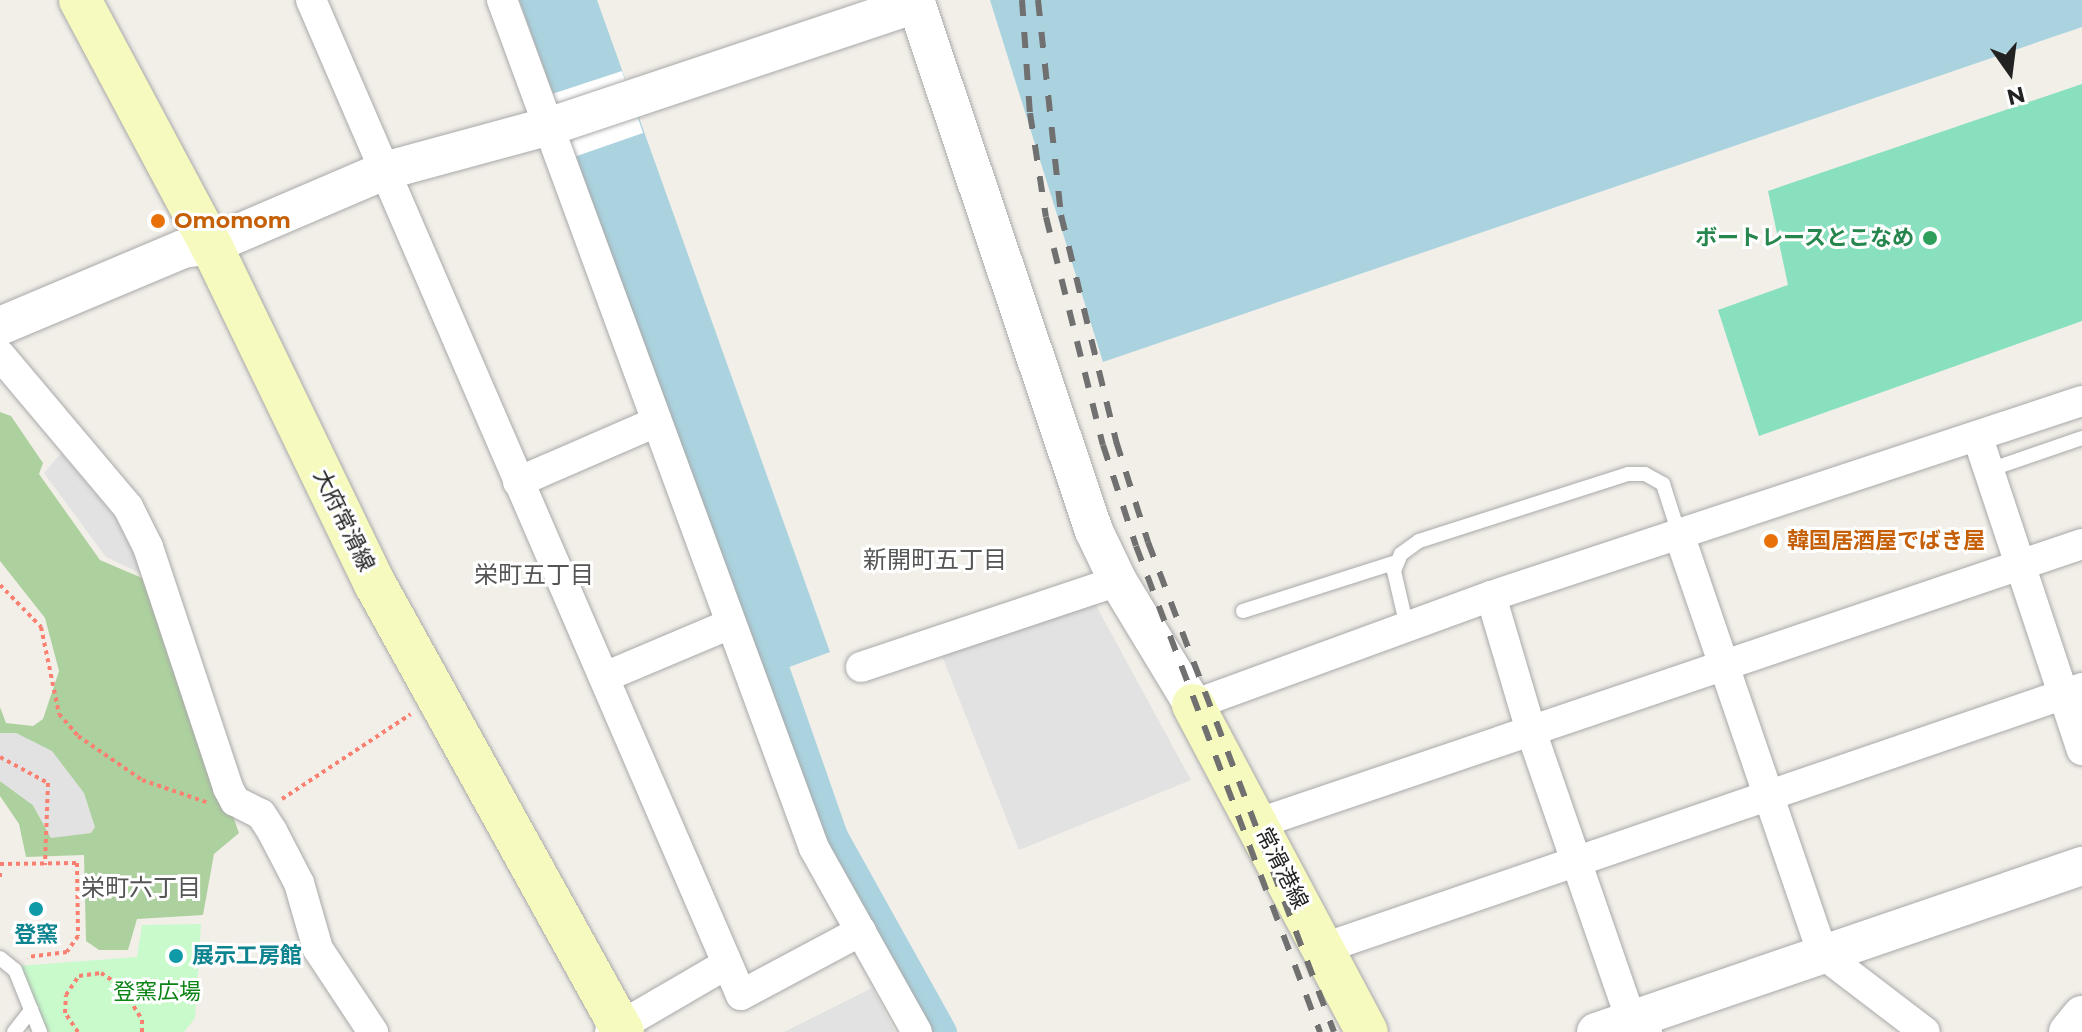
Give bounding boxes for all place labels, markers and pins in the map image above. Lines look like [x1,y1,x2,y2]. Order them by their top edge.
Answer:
place label: Omomom [174,208,291,234]
marker: Omomom [149,212,167,230]
place label: ボートレースとこなめ [1694,225,1914,251]
marker: ボートレースとこなめ [1921,229,1939,247]
place label: 韓国居酒屋でばき屋 [1787,528,1985,554]
marker: 韓国居酒屋でばき屋 [1762,532,1780,550]
marker: 登窯 [27,900,45,918]
place label: 登窯 [14,922,58,948]
place label: 展示工房館 [192,943,302,969]
marker: 展示工房館 [167,947,185,965]

